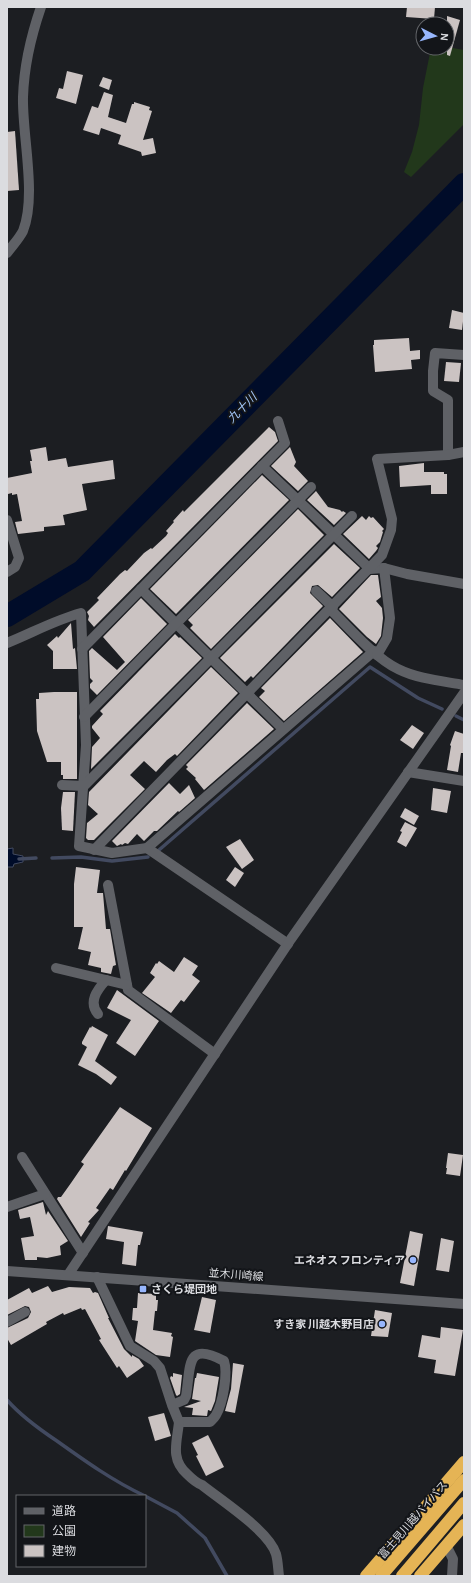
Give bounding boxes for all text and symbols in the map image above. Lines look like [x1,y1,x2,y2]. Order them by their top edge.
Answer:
north arrow [415,16,455,56]
text: N [439,33,450,41]
water label: 九十川 [224,389,260,425]
place label: エネオス フロンティア [294,1255,405,1266]
marker: エネオス フロンティア [408,1255,418,1265]
street label: 並木川崎線 [208,1267,264,1282]
place label: さくら堤団地 [151,1283,217,1295]
marker: さくら堤団地 [138,1284,148,1294]
place label: すき家 川越木野目店 [273,1318,374,1330]
marker: すき家 川越木野目店 [377,1319,387,1329]
street label: 富士見川越バイパス [376,1478,450,1561]
legend [16,1495,146,1567]
text: 道路 [52,1504,76,1517]
text: 公園 [52,1525,76,1537]
text: 建物 [52,1544,76,1557]

